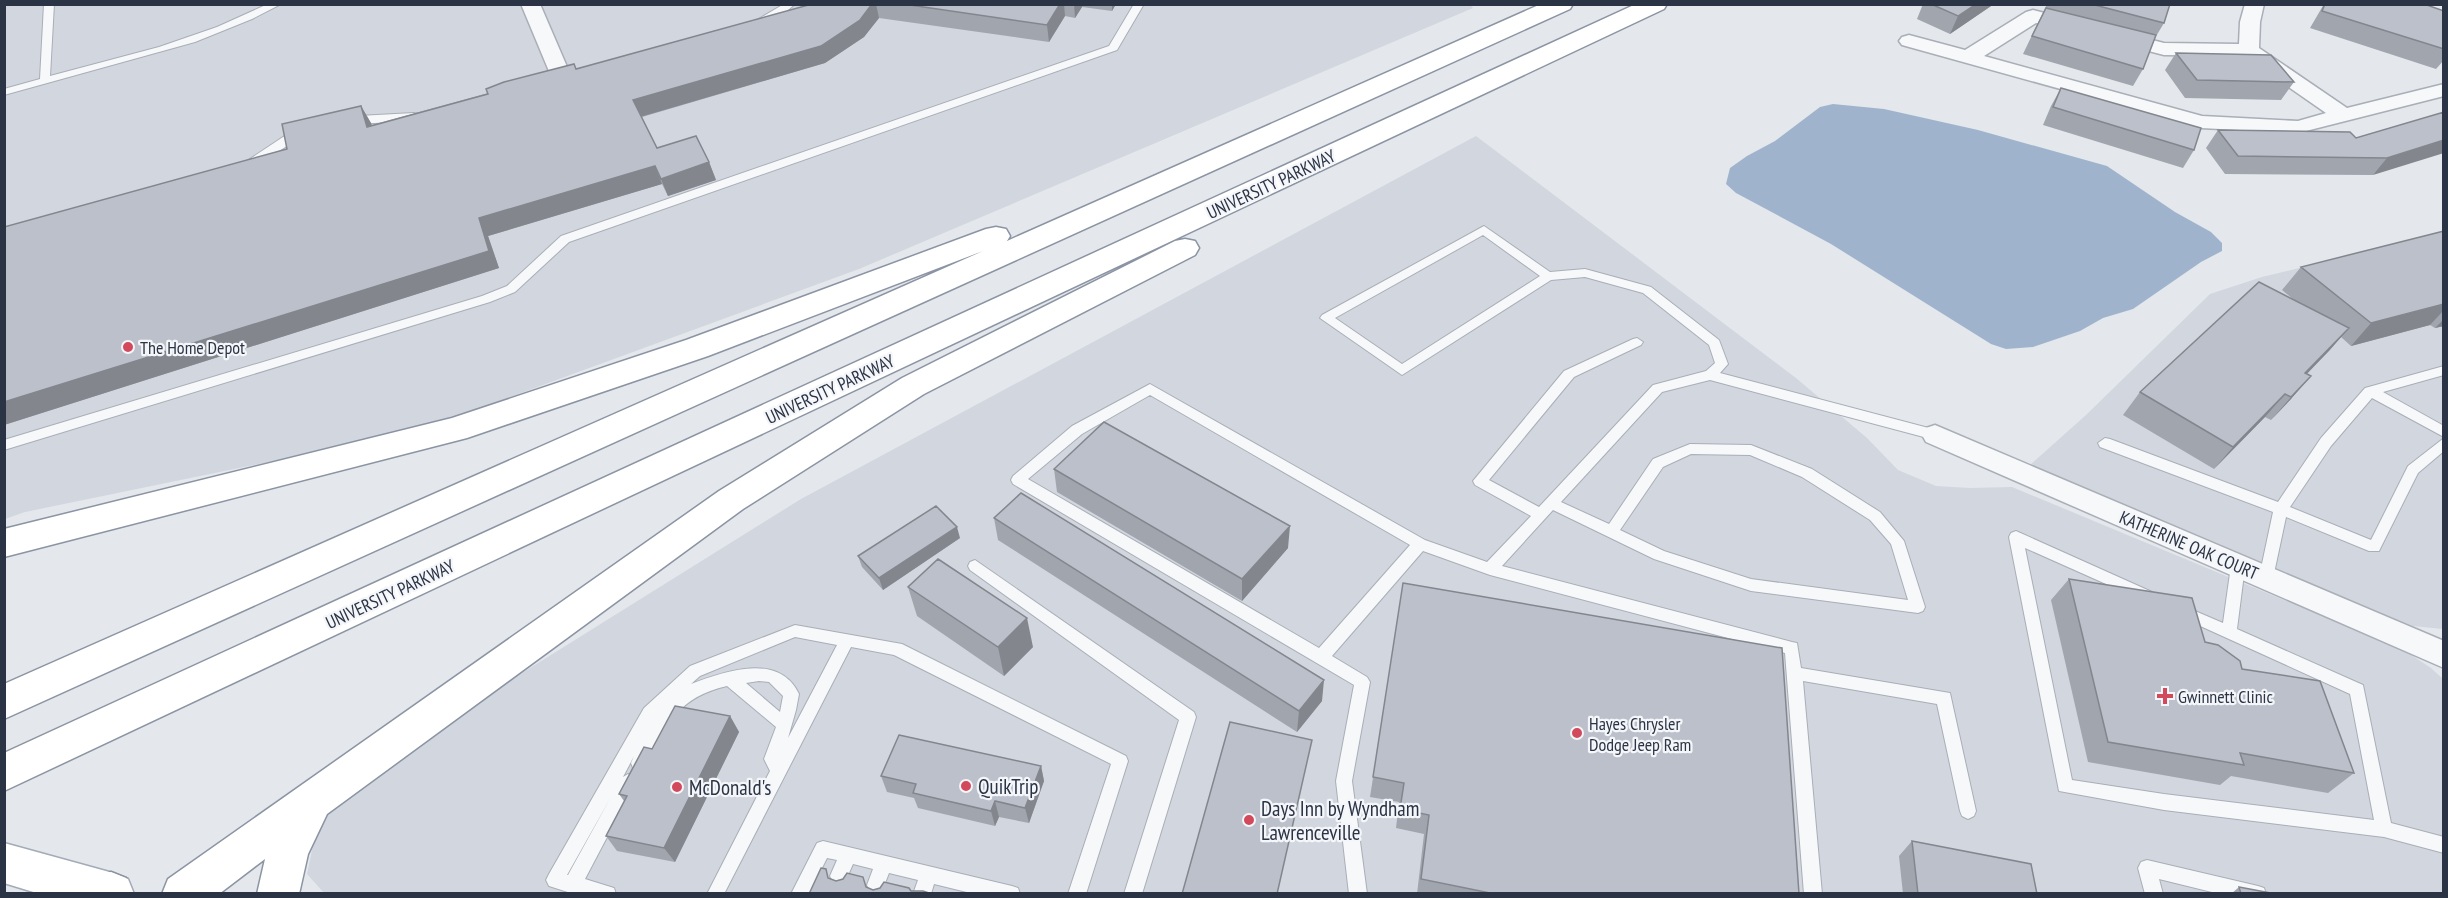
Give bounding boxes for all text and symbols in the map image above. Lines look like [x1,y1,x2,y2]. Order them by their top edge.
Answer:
street label: UNIVERSITY PARKWAY [1203,144,1340,224]
place label: The Home Depot [140,336,245,359]
marker: The Home Depot [121,340,135,354]
street label: UNIVERSITY PARKWAY [762,349,899,429]
street label: KATHERINE OAK COURT [2116,505,2262,585]
street label: UNIVERSITY PARKWAY [322,554,459,634]
place label: Gwinnett Clinic [2178,685,2273,708]
marker: Gwinnett Clinic [2156,687,2174,705]
place label: Hayes Chrysler Dodge Jeep Ram [1589,712,1691,756]
marker: Hayes Chrysler Dodge Jeep Ram [1570,726,1584,740]
place label: QuikTrip [978,773,1038,800]
place label: McDonald's [689,774,771,801]
marker: QuikTrip [959,779,973,793]
marker: McDonald's [670,780,684,794]
place label: Days Inn by Wyndham Lawrenceville [1261,795,1419,846]
marker: Days Inn by Wyndham Lawrenceville [1242,813,1256,827]

